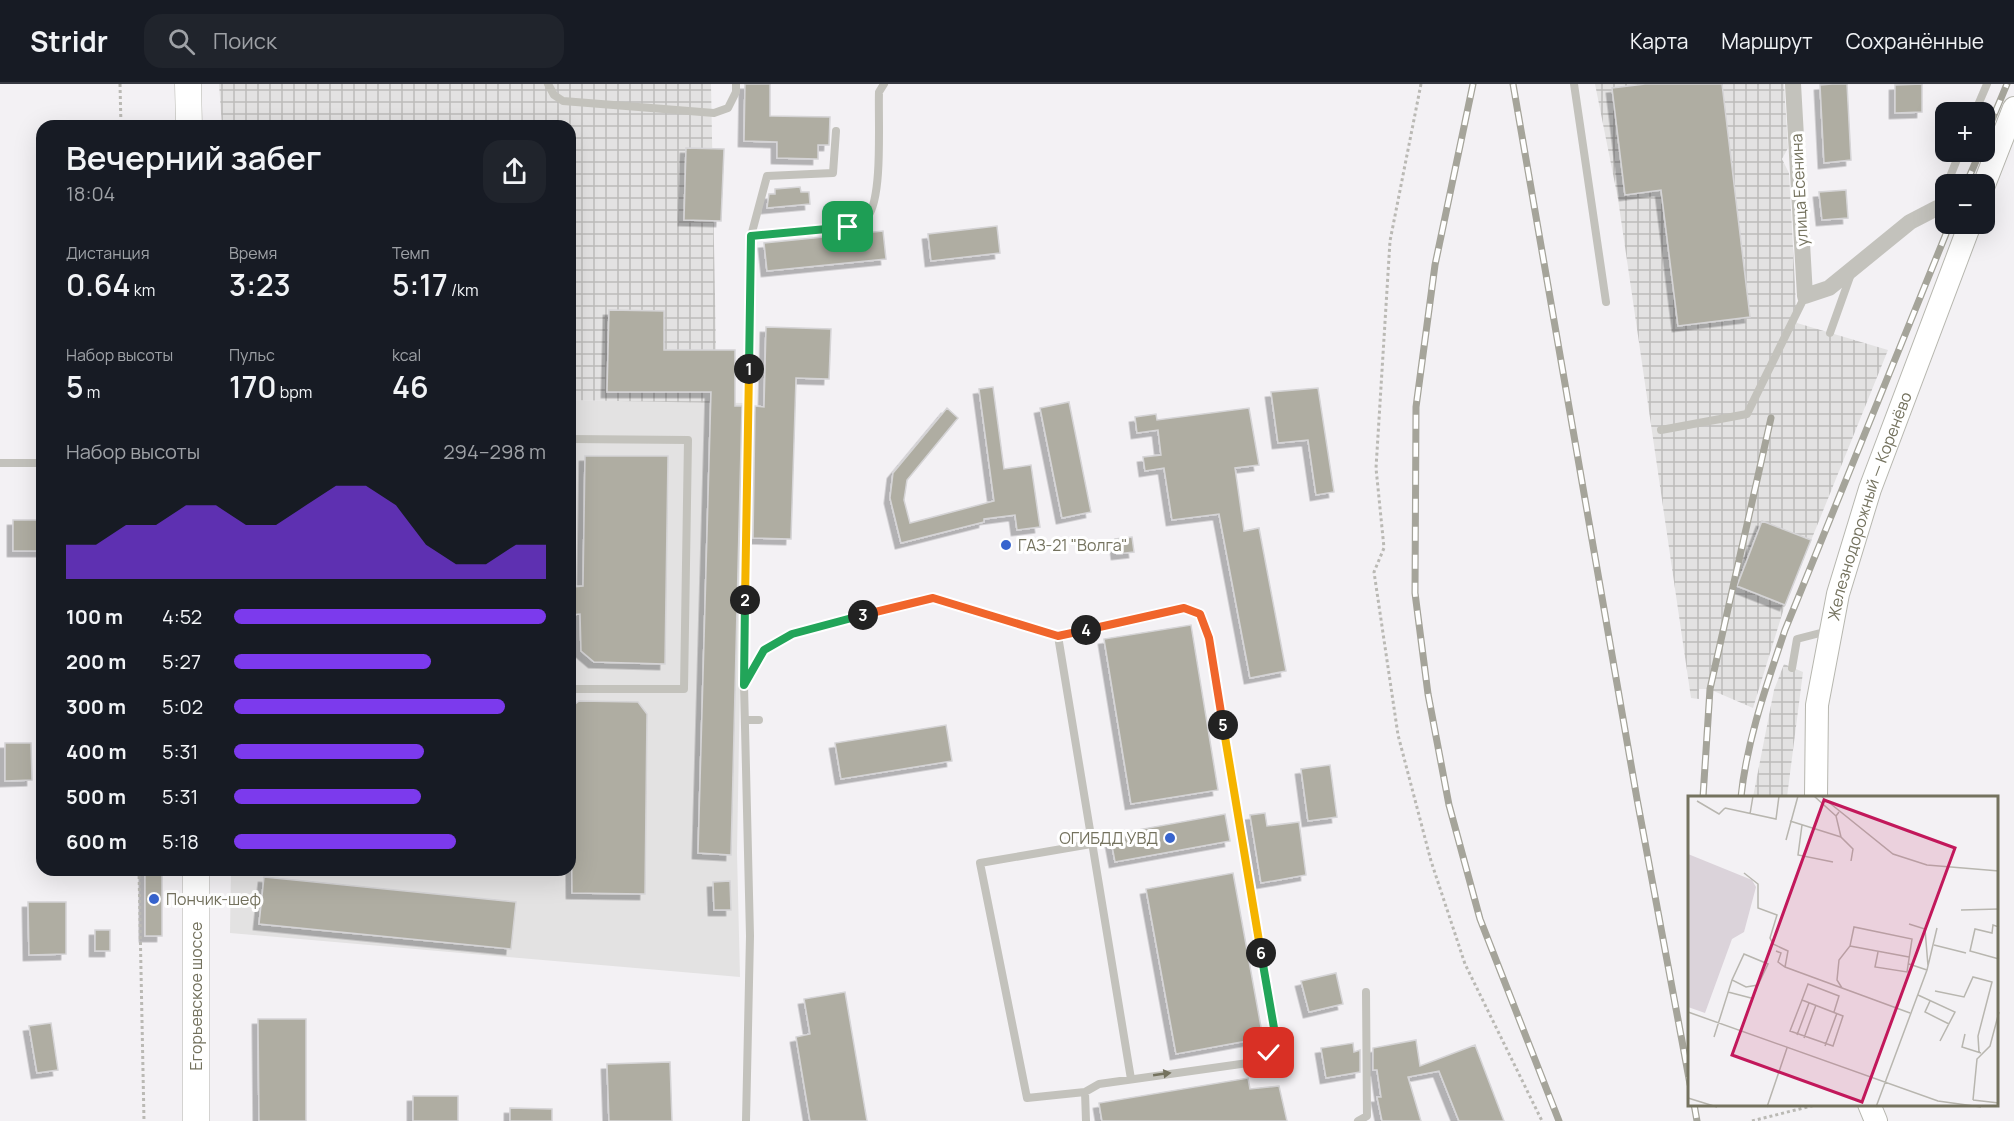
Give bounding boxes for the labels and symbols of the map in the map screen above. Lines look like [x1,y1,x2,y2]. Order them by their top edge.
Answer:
street label: улица Есенина [1785,133,1813,247]
pin [822,201,873,252]
pin: 1 [734,354,764,384]
street label: Железнодорожный — Коренёво [1822,389,1917,622]
place label: ГАЗ-21 "Волга" [1018,534,1128,556]
marker: ГАЗ-21 "Волга" [999,538,1013,552]
pin: 2 [730,585,760,615]
pin: 3 [848,600,878,630]
pin: 4 [1071,615,1101,645]
pin: 5 [1208,710,1238,740]
inset map [1688,796,1999,1106]
place label: ОГИБДД УВД [1059,827,1158,849]
marker: ОГИБДД УВД [1163,831,1177,845]
place label: Пончик-шеф [166,888,261,910]
marker: Пончик-шеф [147,892,161,906]
street label: Егорьевское шоссе [185,922,207,1070]
pin: 6 [1246,938,1276,968]
pin [1243,1027,1294,1078]
one-way arrow [1152,1070,1171,1079]

